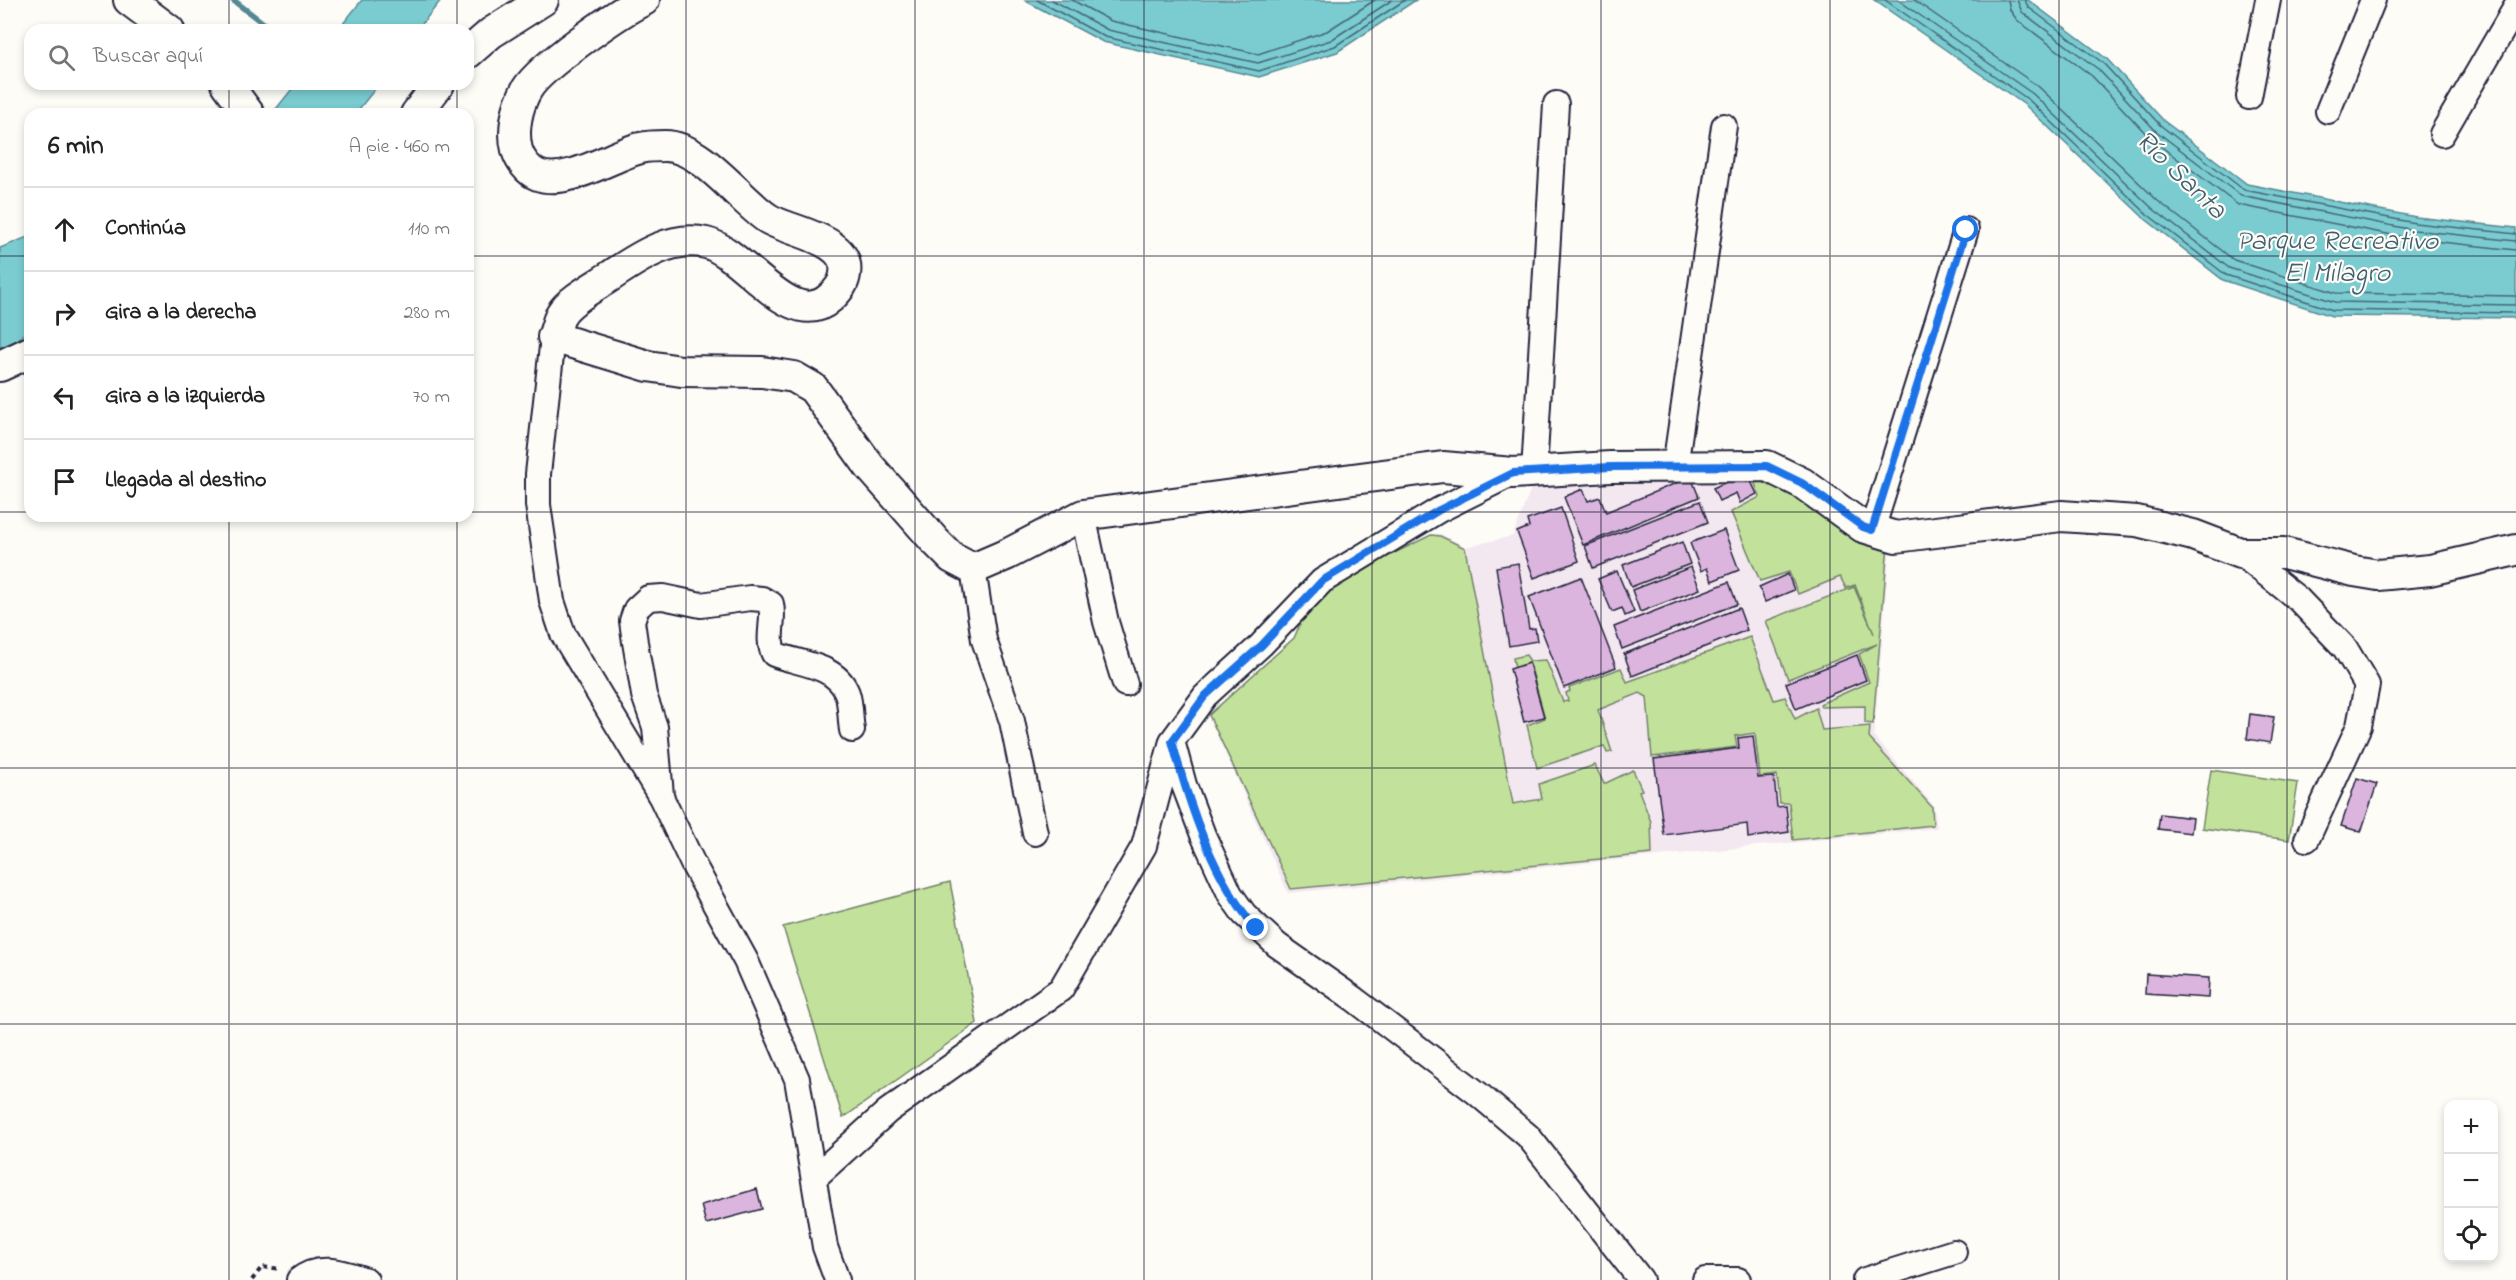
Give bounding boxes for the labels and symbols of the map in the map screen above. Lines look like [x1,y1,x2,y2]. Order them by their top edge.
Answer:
water label: Río Santa [2125,122,2236,231]
route start [1952,216,1978,242]
water label: Parque Recreativo El Milagro [2236,222,2439,295]
route end [1242,914,1268,940]

